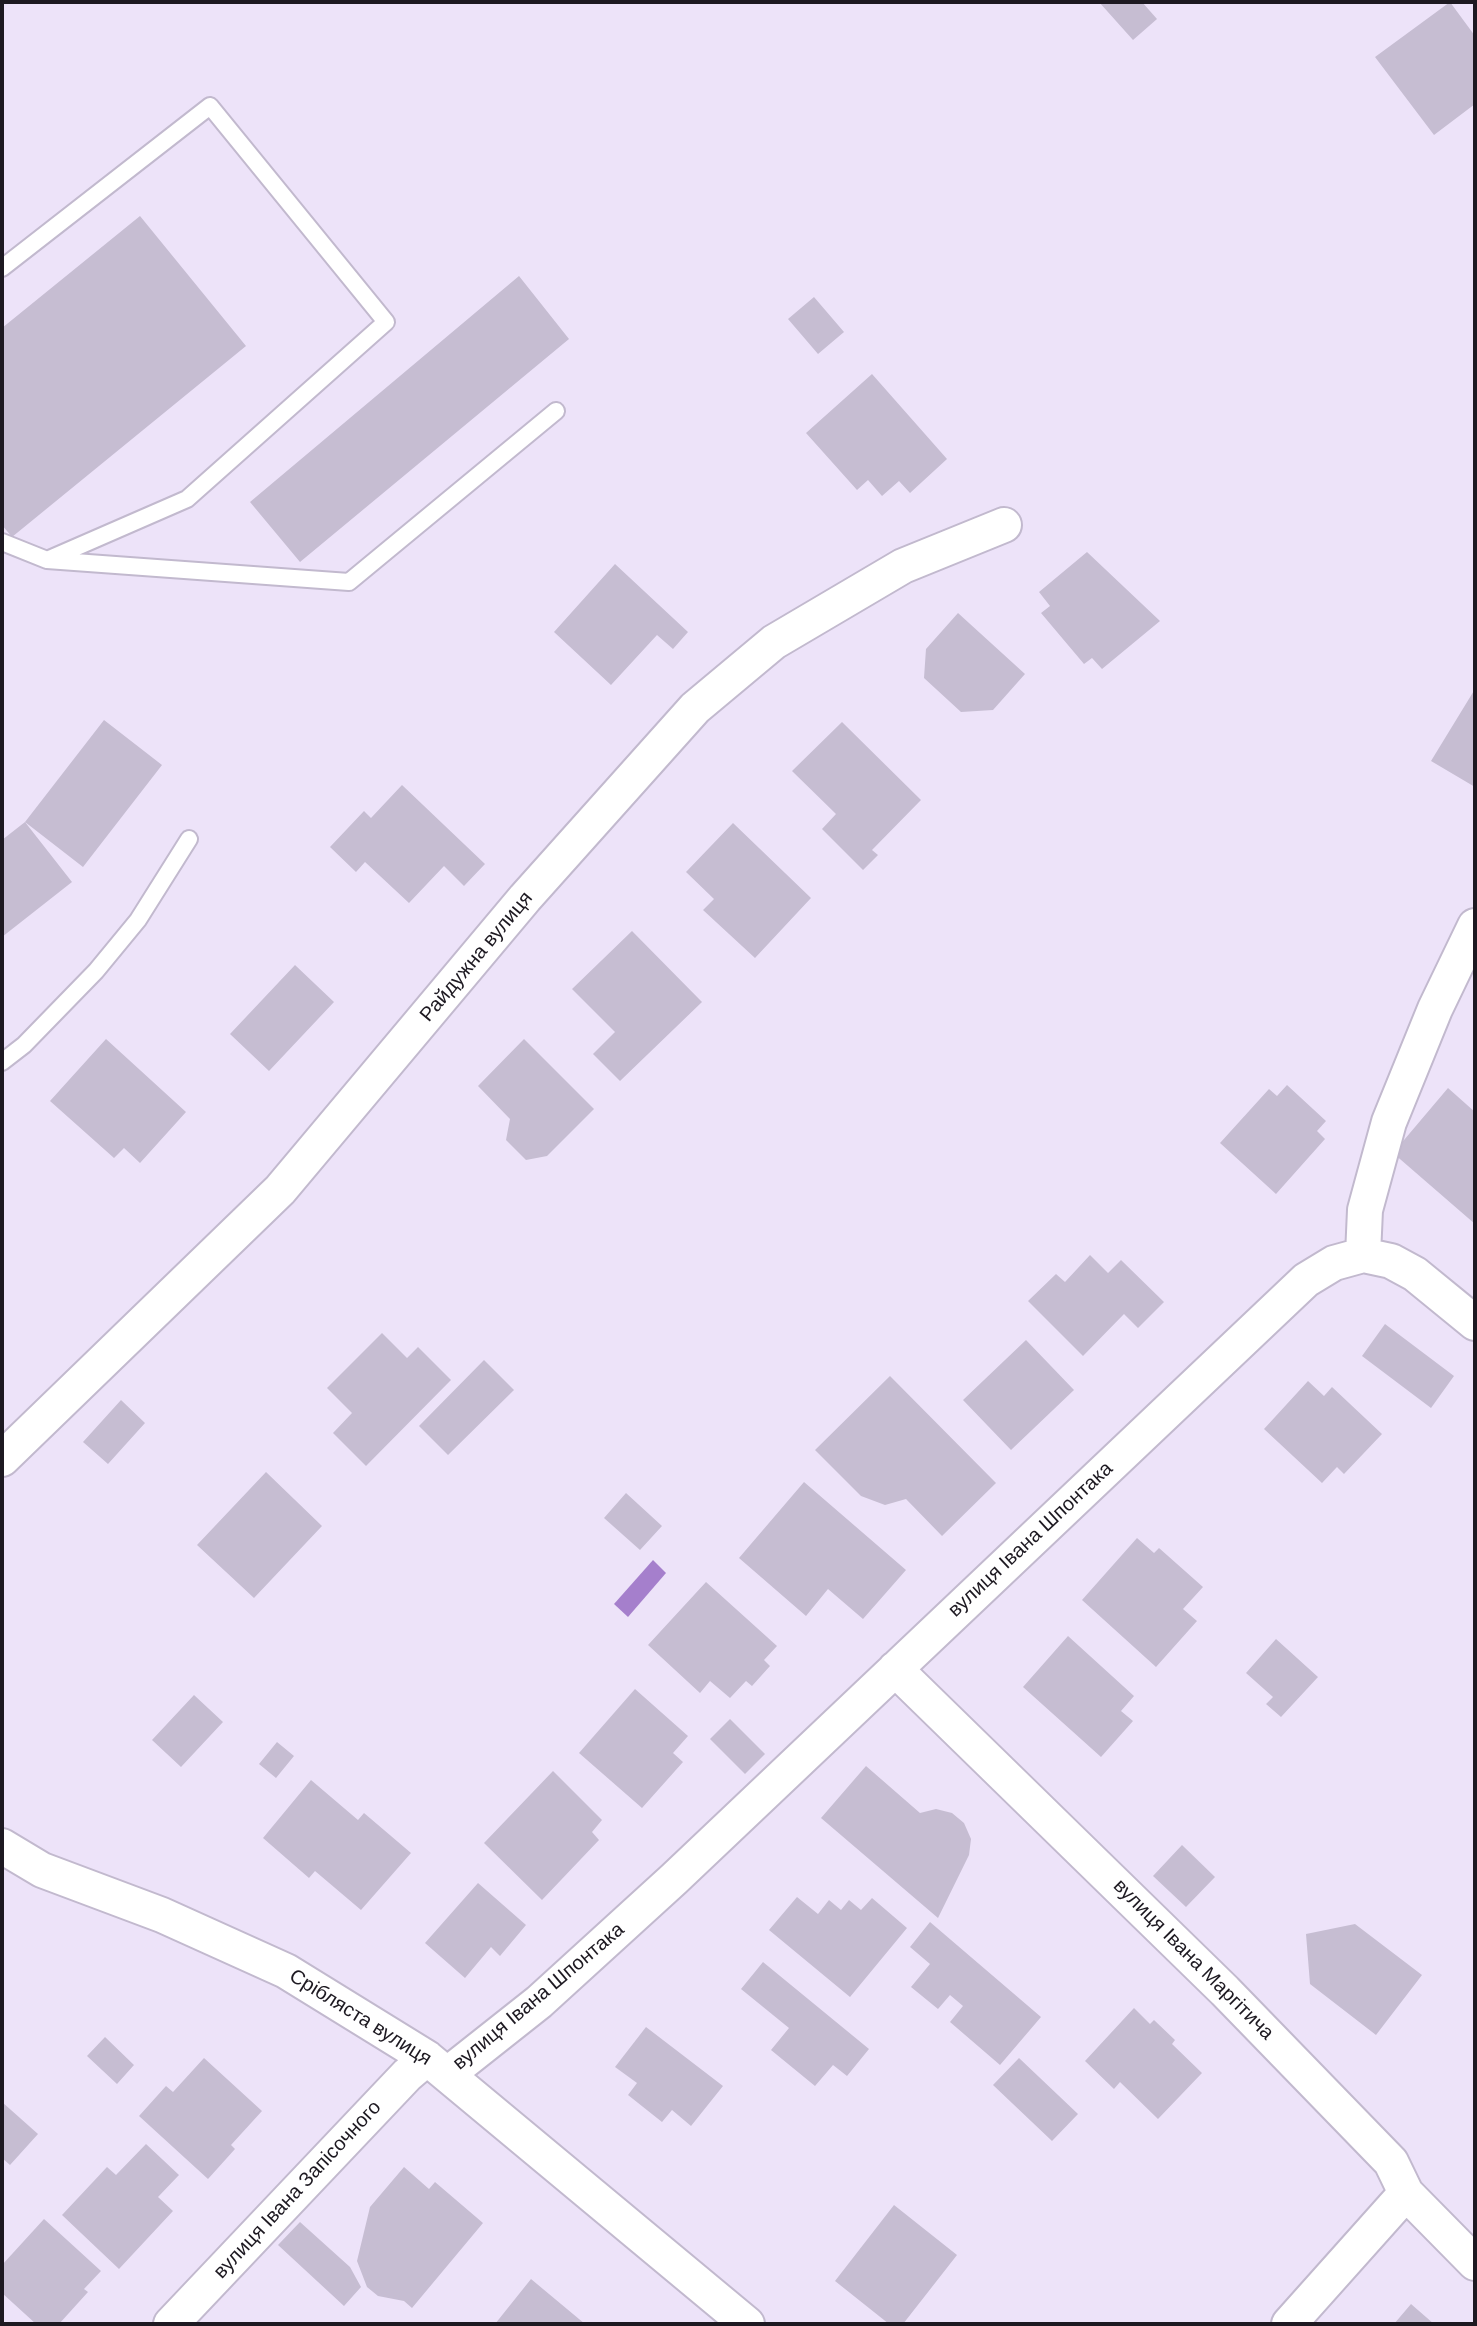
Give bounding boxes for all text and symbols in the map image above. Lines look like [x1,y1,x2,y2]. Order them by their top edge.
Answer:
street label: Райдужна вулиця [416,887,538,1027]
street label: вулиця Івана Шпонтака [944,1457,1118,1623]
street label: вулиця Івана Маргітича [1108,1875,1278,2045]
street label: вулиця Івана Шпонтака [448,1918,630,2076]
street label: Срібляста вулиця [284,1965,436,2071]
street label: вулиця Івана Запісочного [209,2096,387,2284]

